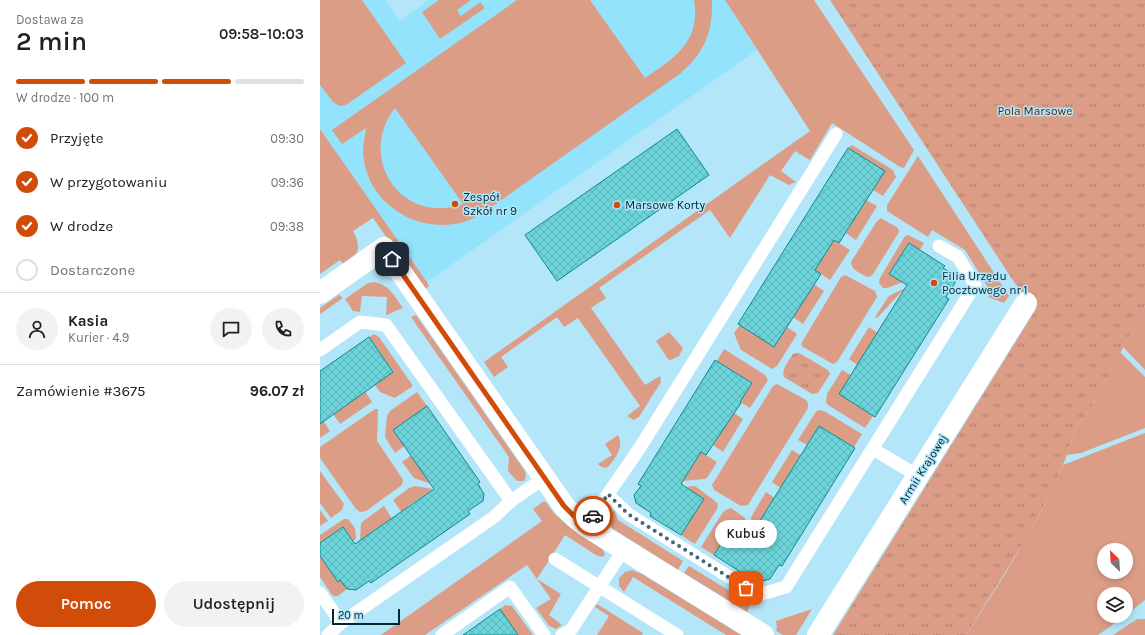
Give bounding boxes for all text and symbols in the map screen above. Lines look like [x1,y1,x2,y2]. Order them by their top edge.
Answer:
text: Dostawa za [16,12,84,27]
text: 09:58–10:03 [219,25,304,43]
text: 2 min [16,26,87,57]
text: W drodze · 100 m [16,90,114,105]
park label: Pola Marsowe [998,104,1072,118]
icon: check [16,127,38,149]
text: Przyjęte [50,129,104,147]
text: 09:30 [270,131,304,146]
icon: check [16,171,38,193]
text: W przygotowaniu [50,173,167,191]
text: 09:36 [271,175,304,190]
place label: Zespół Szkół nr 9 [463,190,517,218]
place label: Marsowe Korty [625,198,705,212]
marker: Zespół Szkół nr 9 [450,199,460,209]
marker: Marsowe Korty [612,200,622,210]
icon: check [16,215,38,237]
text: W drodze [50,217,113,235]
text: 09:38 [270,219,304,234]
pin [375,242,409,276]
icon: home [381,248,403,270]
text: Dostarczone [50,261,135,279]
place label: Filia Urzędu Pocztowego nr 1 [942,269,1028,297]
marker: Filia Urzędu Pocztowego nr 1 [929,278,939,288]
button: person [16,308,58,350]
button: chat [210,308,252,350]
button: phone [262,308,304,350]
text: Kasia [68,312,108,330]
text: Kurier · 4.9 [68,330,129,345]
text: Zamówienie #3675 [16,382,146,400]
text: 96.07 zł [250,382,304,400]
street label: Armii Krajowej [896,432,950,506]
courier [573,496,613,536]
icon: car [582,505,604,527]
callout: Kubuś [715,520,777,548]
text: Kubuś [726,526,766,541]
north arrow [1097,543,1133,579]
map controls [1097,543,1133,623]
pin [729,571,763,605]
icon: bag [735,577,757,599]
button: Pomoc [16,581,156,627]
button: Udostępnij [164,581,304,627]
button: layers [1097,587,1133,623]
scale bar [332,607,400,626]
text: 20 m [338,609,364,622]

